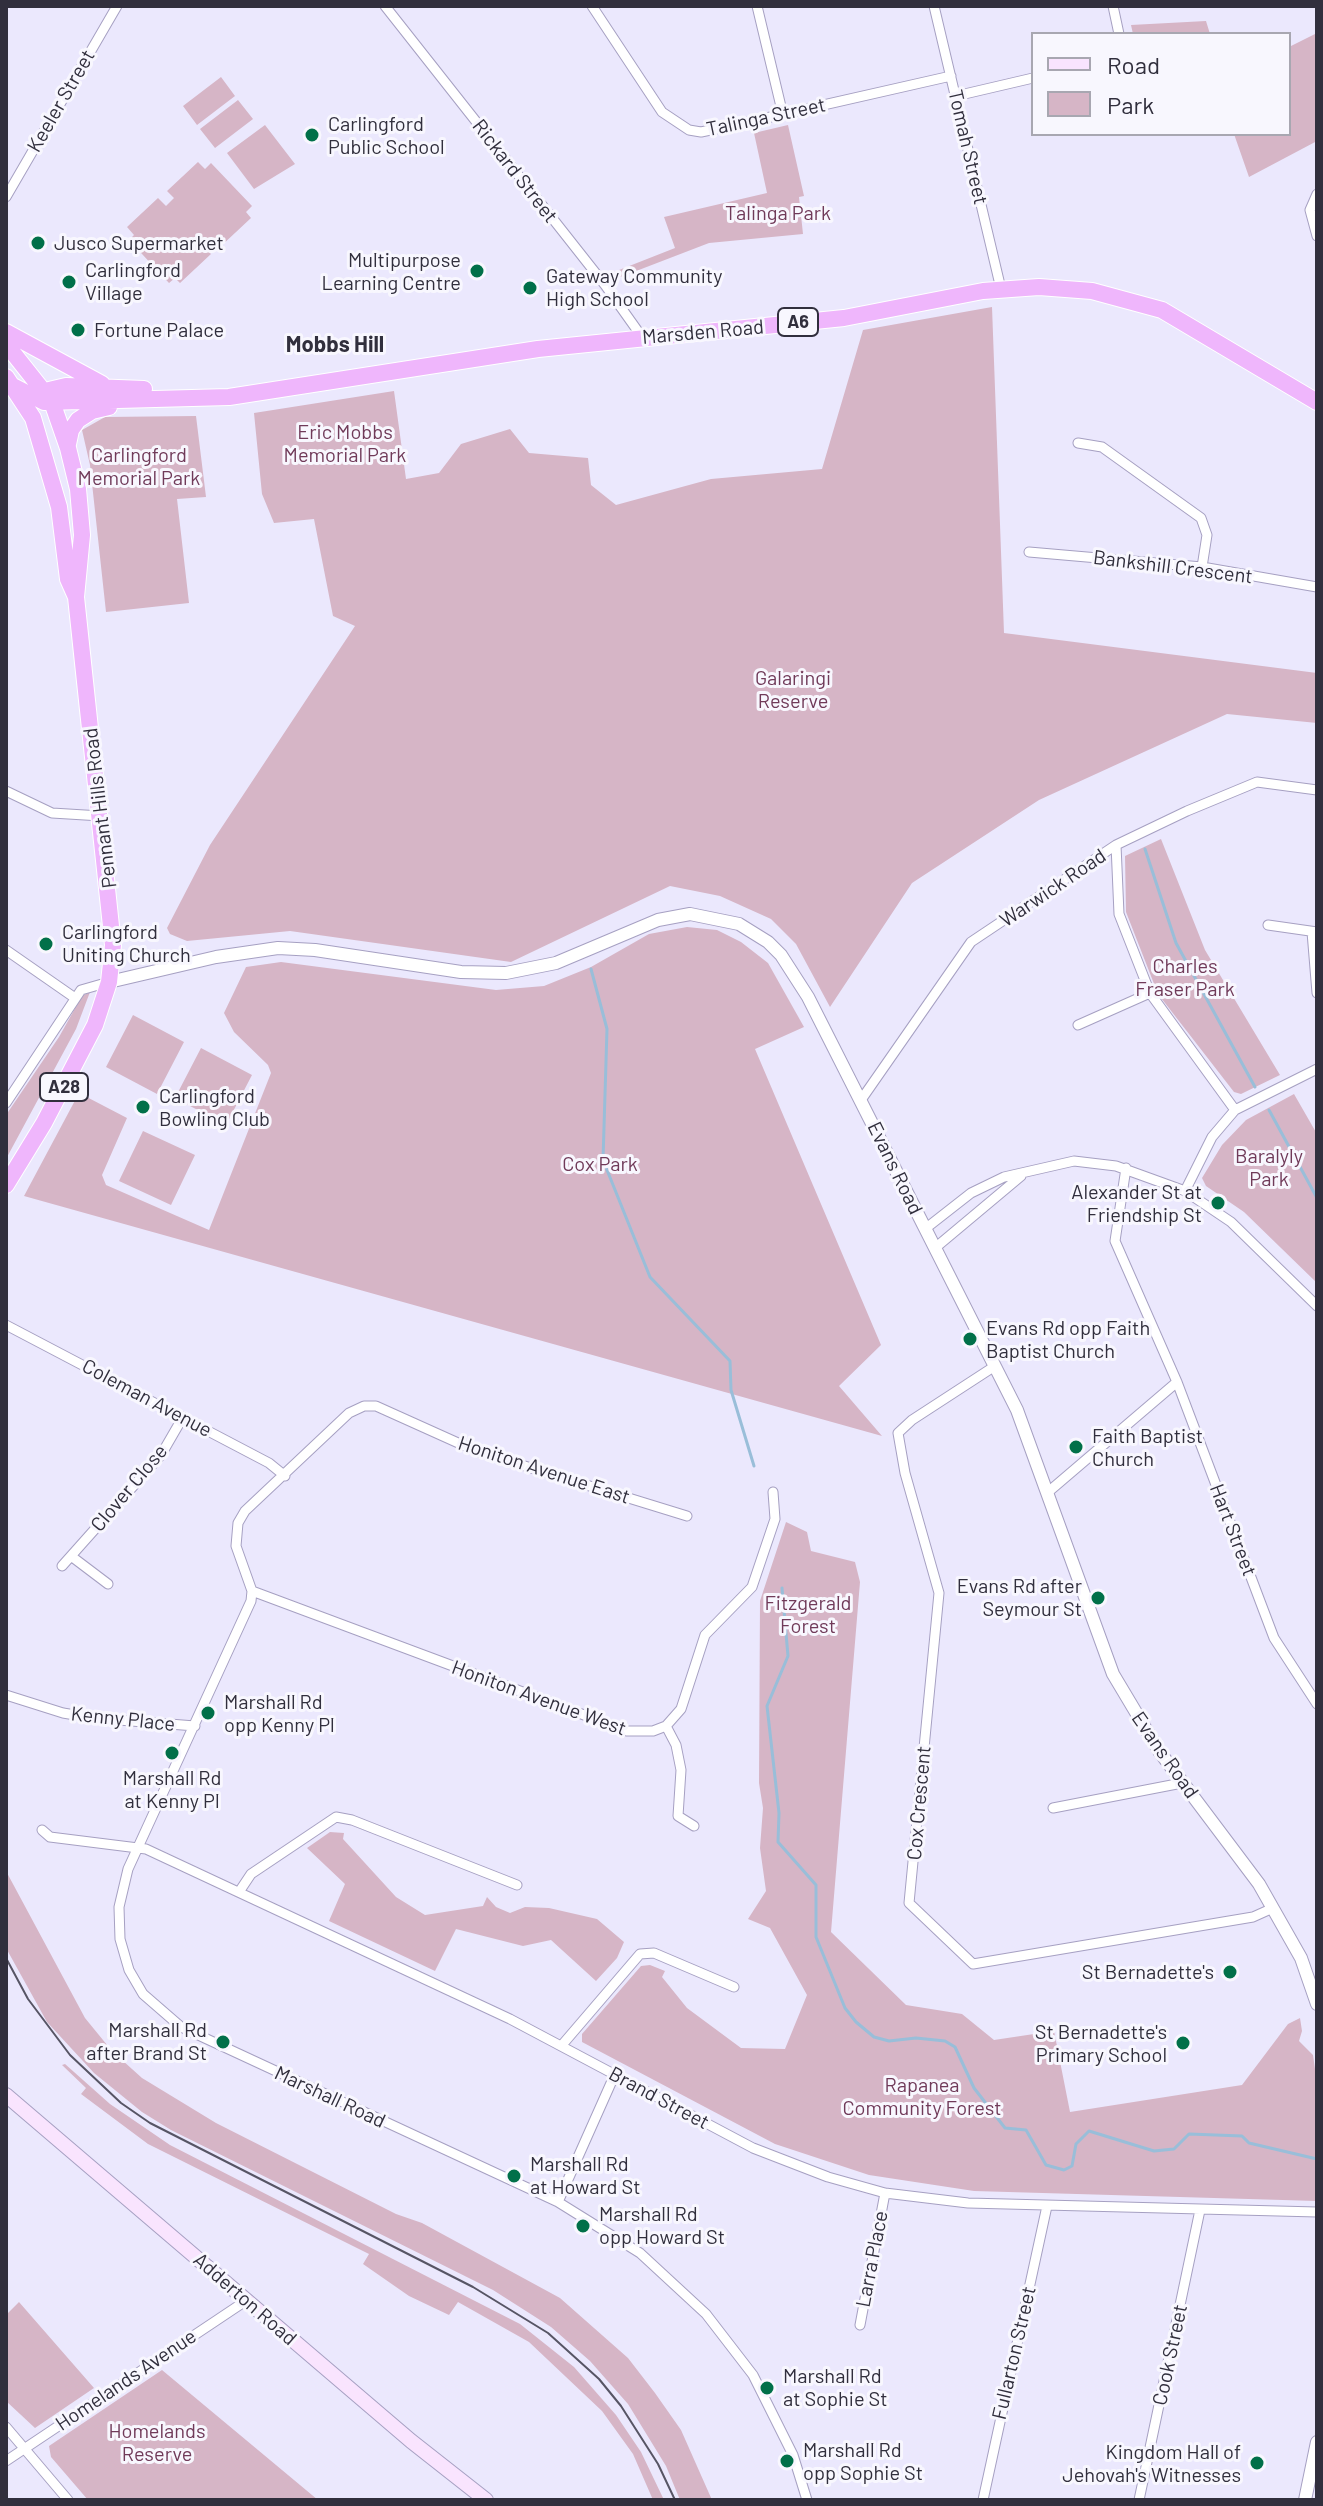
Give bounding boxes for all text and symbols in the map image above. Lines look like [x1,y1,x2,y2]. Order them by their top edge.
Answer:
legend [1031,32,1291,136]
street label: Keeler Street [22,45,100,157]
text: Road [1107,50,1160,79]
street label: Tomah Street [943,87,993,207]
text: Park [1107,90,1154,119]
street label: Talinga Street [704,93,828,141]
place label: Carlingford Public School [328,112,445,159]
street label: Rickard Street [467,115,563,227]
marker: Carlingford Public School [303,126,321,144]
park label: Talinga Park [725,201,831,225]
place label: Jusco Supermarket [54,231,224,255]
marker: Jusco Supermarket [29,234,47,252]
place label: Multipurpose Learning Centre [322,248,461,295]
place label: Carlingford Village [85,258,181,305]
marker: Multipurpose Learning Centre [468,262,486,280]
place label: Gateway Community High School [546,264,722,311]
marker: Carlingford Village [60,273,78,291]
marker: Gateway Community High School [521,279,539,297]
road number: A6 [778,308,818,336]
street label: Marsden Road [641,315,765,349]
place label: Fortune Palace [94,318,224,342]
marker: Fortune Palace [69,321,87,339]
district label: Mobbs Hill [286,332,384,358]
park label: Eric Mobbs Memorial Park [284,420,406,467]
park label: Carlingford Memorial Park [78,443,200,490]
street label: Bankshill Crescent [1092,545,1254,589]
park label: Galaringi Reserve [755,666,831,713]
street label: Pennant Hills Road [78,727,122,889]
street label: Warwick Road [995,844,1111,932]
place label: Carlingford Uniting Church [62,920,191,967]
marker: Carlingford Uniting Church [37,935,55,953]
park label: Charles Fraser Park [1135,954,1235,1001]
road number: A28 [40,1073,88,1101]
place label: Carlingford Bowling Club [159,1084,270,1131]
marker: Carlingford Bowling Club [134,1098,152,1116]
street label: Evans Road [862,1118,928,1218]
park label: Baralyly Park [1235,1144,1303,1191]
park label: Cox Park [562,1152,638,1176]
place label: Alexander St at Friendship St [1071,1180,1202,1227]
marker: Alexander St at Friendship St [1209,1194,1227,1212]
place label: Evans Rd opp Faith Baptist Church [986,1316,1150,1363]
marker: Evans Rd opp Faith Baptist Church [961,1330,979,1348]
street label: Coleman Avenue [78,1354,216,1442]
place label: Faith Baptist Church [1092,1424,1203,1471]
street label: Honiton Avenue East [455,1431,633,1509]
marker: Faith Baptist Church [1067,1438,1085,1456]
street label: Clover Close [86,1440,172,1536]
street label: Hart Street [1204,1481,1262,1579]
place label: Evans Rd after Seymour St [957,1574,1082,1621]
marker: Evans Rd after Seymour St [1089,1589,1107,1607]
park label: Fitzgerald Forest [765,1591,851,1638]
street label: Honiton Avenue West [448,1655,630,1741]
place label: Marshall Rd opp Kenny Pl [224,1690,335,1737]
street label: Kenny Place [70,1702,176,1736]
marker: Marshall Rd opp Kenny Pl [199,1704,217,1722]
street label: Evans Road [1126,1707,1204,1803]
marker: Marshall Rd at Kenny Pl [163,1744,181,1762]
street label: Cox Crescent [902,1745,936,1861]
place label: Marshall Rd at Kenny Pl [123,1766,221,1813]
place label: St Bernadette's [1082,1960,1214,1984]
marker: St Bernadette's [1221,1963,1239,1981]
place label: Marshall Rd after Brand St [86,2018,207,2065]
place label: St Bernadette's Primary School [1035,2020,1167,2067]
marker: Marshall Rd after Brand St [214,2033,232,2051]
marker: St Bernadette's Primary School [1174,2034,1192,2052]
street label: Marshall Road [271,2061,389,2133]
street label: Brand Street [605,2062,713,2134]
park label: Rapanea Community Forest [842,2073,1002,2120]
place label: Marshall Rd at Howard St [530,2152,640,2199]
marker: Marshall Rd at Howard St [505,2167,523,2185]
place label: Marshall Rd opp Howard St [599,2202,725,2249]
street label: Larra Place [851,2209,893,2309]
marker: Marshall Rd opp Howard St [574,2217,592,2235]
street label: Adderton Road [189,2248,301,2350]
street label: Fullarton Street [987,2284,1041,2422]
street label: Cook Street [1148,2302,1192,2408]
street label: Homelands Avenue [51,2324,201,2436]
place label: Marshall Rd at Sophie St [783,2364,888,2411]
marker: Marshall Rd at Sophie St [758,2379,776,2397]
park label: Homelands Reserve [108,2419,206,2466]
place label: Marshall Rd opp Sophie St [803,2438,923,2485]
place label: Kingdom Hall of Jehovah's Witnesses [1062,2440,1241,2487]
marker: Marshall Rd opp Sophie St [778,2452,796,2470]
marker: Kingdom Hall of Jehovah's Witnesses [1248,2454,1266,2472]

